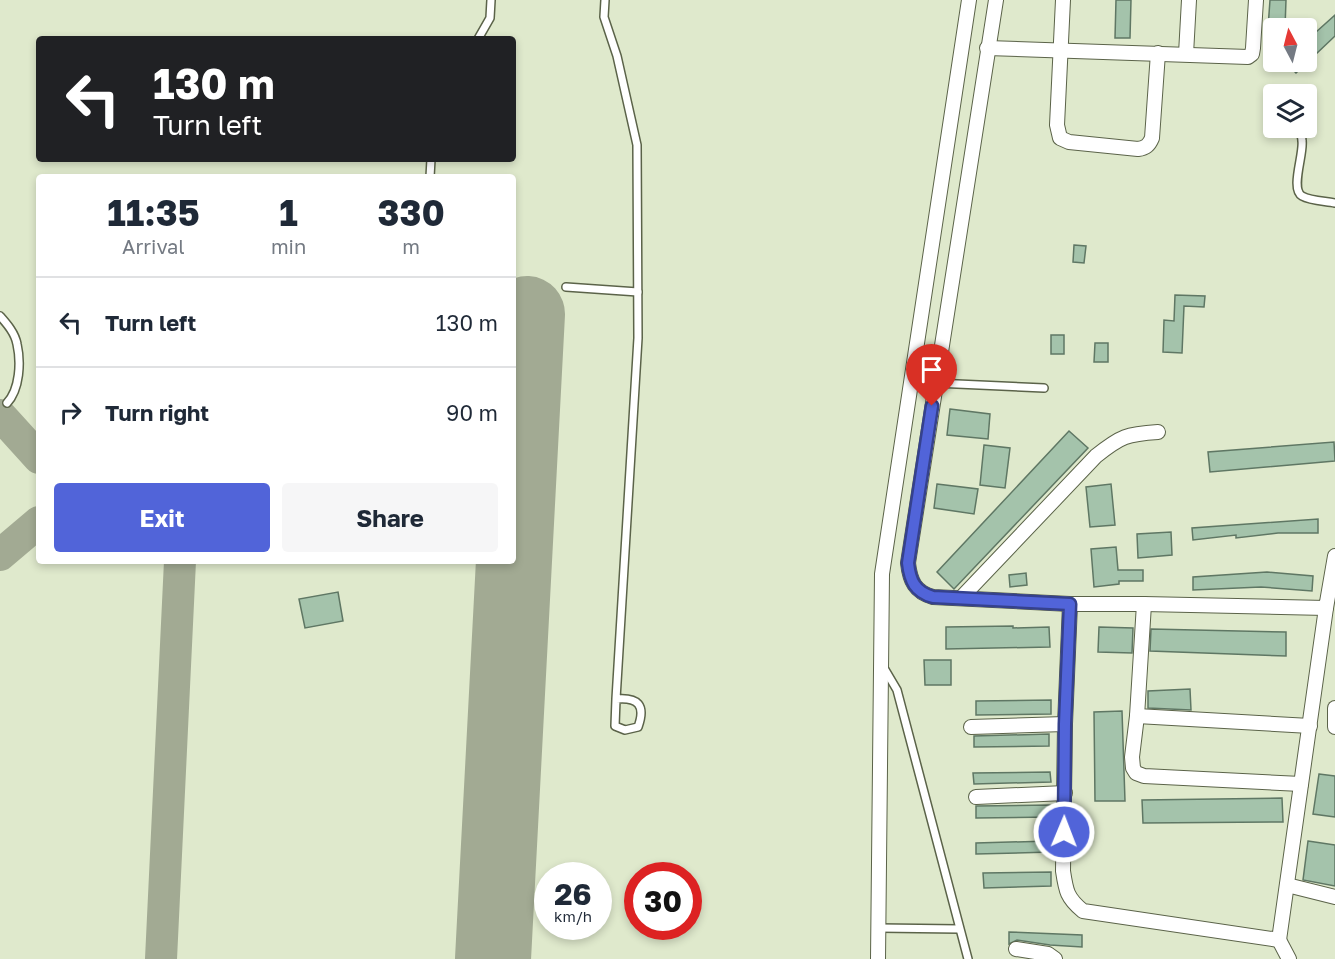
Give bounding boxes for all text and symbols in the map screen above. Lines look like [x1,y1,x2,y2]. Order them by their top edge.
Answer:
north arrow [1263,18,1317,72]
map controls [1263,18,1317,138]
text: 130 m [153,58,275,108]
icon: left [54,60,132,138]
button: layers [1263,84,1317,138]
text: Turn left [153,109,262,141]
text: 11:35 [107,191,200,234]
text: 1 [279,191,298,234]
text: 330 [377,191,445,234]
text: Arrival [122,234,185,258]
text: min [271,234,306,258]
text: m [402,234,420,258]
icon: left [54,306,87,339]
text: Turn left [105,309,196,336]
text: 130 m [436,309,498,336]
pin [906,344,957,406]
icon: arrive [915,353,948,386]
icon: right [54,396,87,429]
text: Turn right [105,399,209,426]
text: 90 m [446,399,498,426]
button: Exit [54,483,270,552]
button: Share [282,483,498,552]
position arrow [1032,800,1096,864]
speed limit sign: 30 [624,862,702,940]
text: 26 [554,876,592,912]
text: km/h [554,907,592,925]

